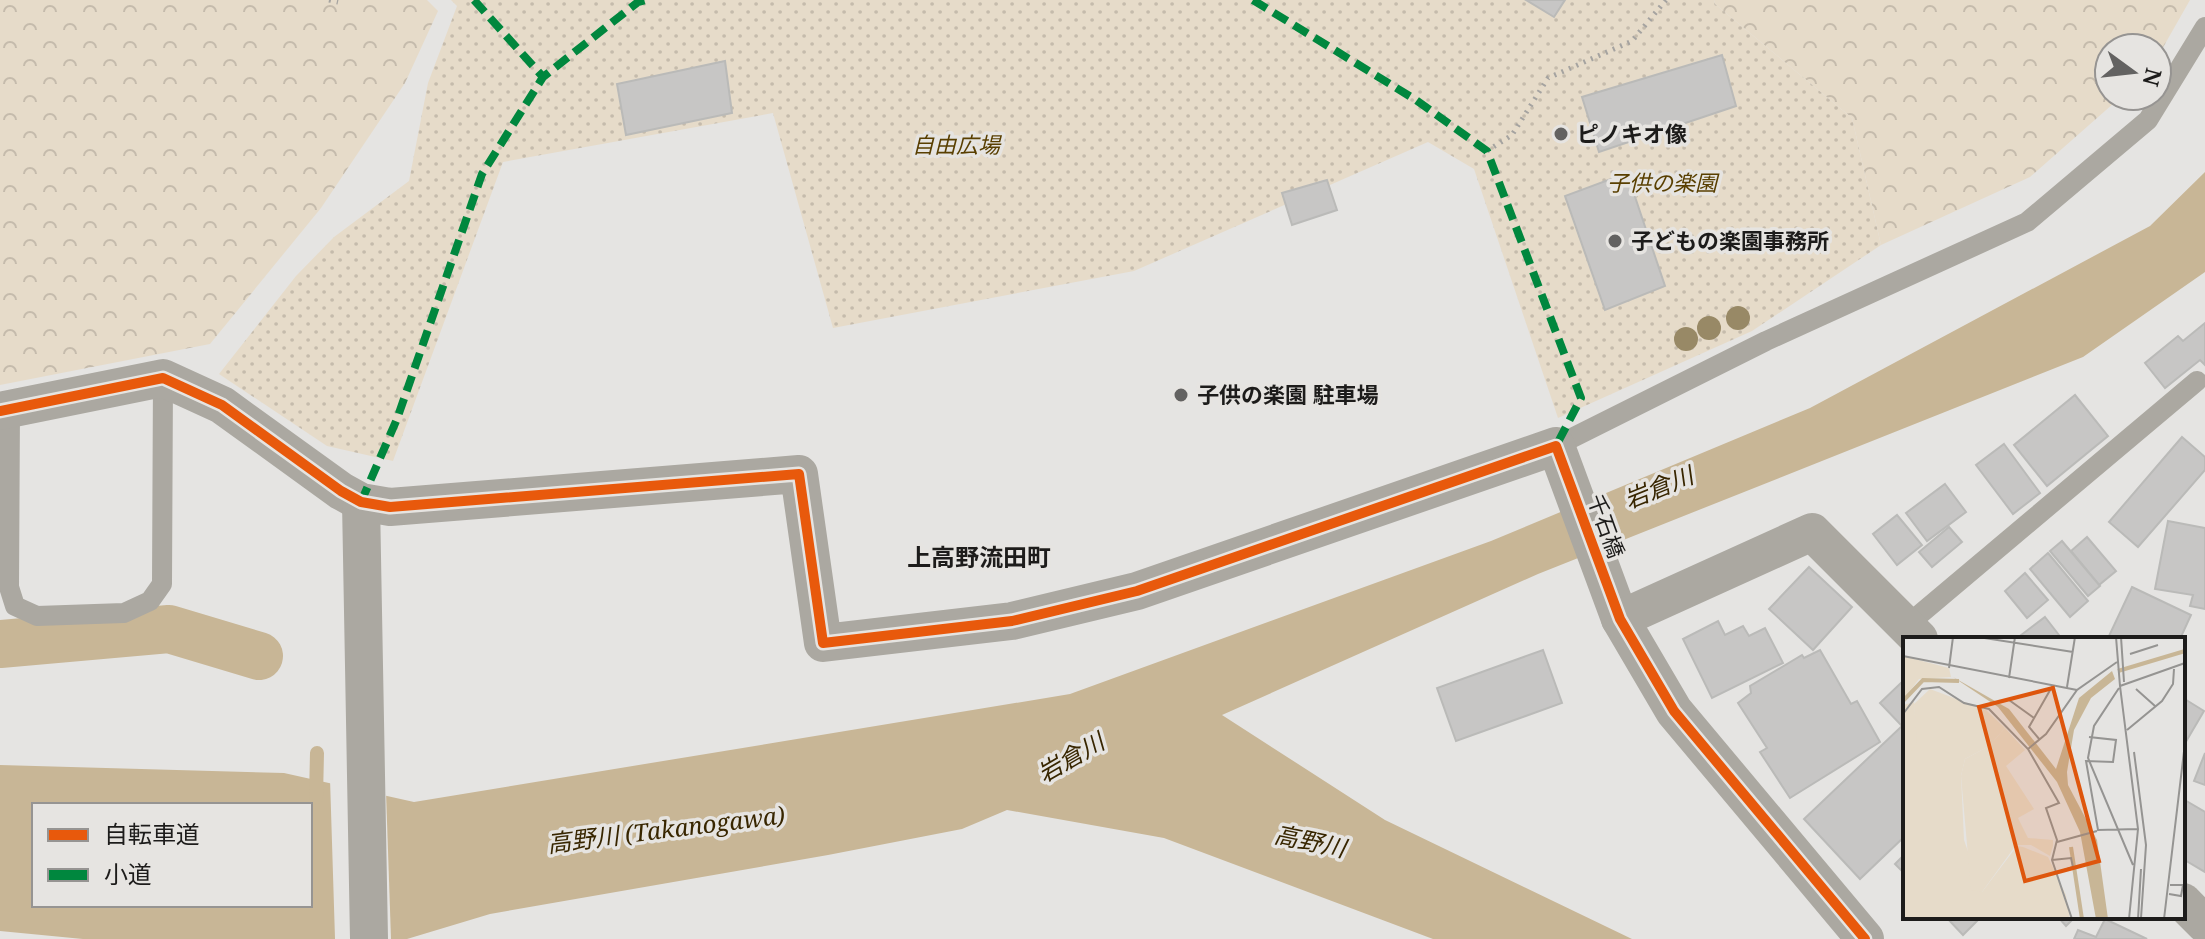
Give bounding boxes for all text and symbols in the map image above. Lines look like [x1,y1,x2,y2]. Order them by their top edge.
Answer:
north arrow [2093,32,2173,112]
text: N [2137,65,2170,90]
place label: ピノキオ像 [1577,118,1687,148]
marker: ピノキオ像 [1552,125,1570,143]
park label: 自由広場 [912,129,1003,159]
park label: 子供の楽園 [1607,167,1720,197]
place label: 子どもの楽園事務所 [1631,225,1829,255]
marker: 子どもの楽園事務所 [1606,232,1624,250]
place label: 子供の楽園 駐車場 [1197,379,1379,409]
marker: 子供の楽園 駐車場 [1172,386,1190,404]
water label: 岩倉川 [1619,457,1701,515]
street label: 千石橋 [1582,490,1632,562]
district label: 上高野流田町 [907,540,1051,573]
inset map [1903,637,2185,919]
water label: 岩倉川 [1031,723,1112,789]
water label: 高野川 (Takanogawa) [545,798,787,859]
legend [32,803,312,907]
text: 自転車道 [104,817,200,850]
water label: 高野川 [1272,817,1352,865]
text: 小道 [104,857,152,890]

